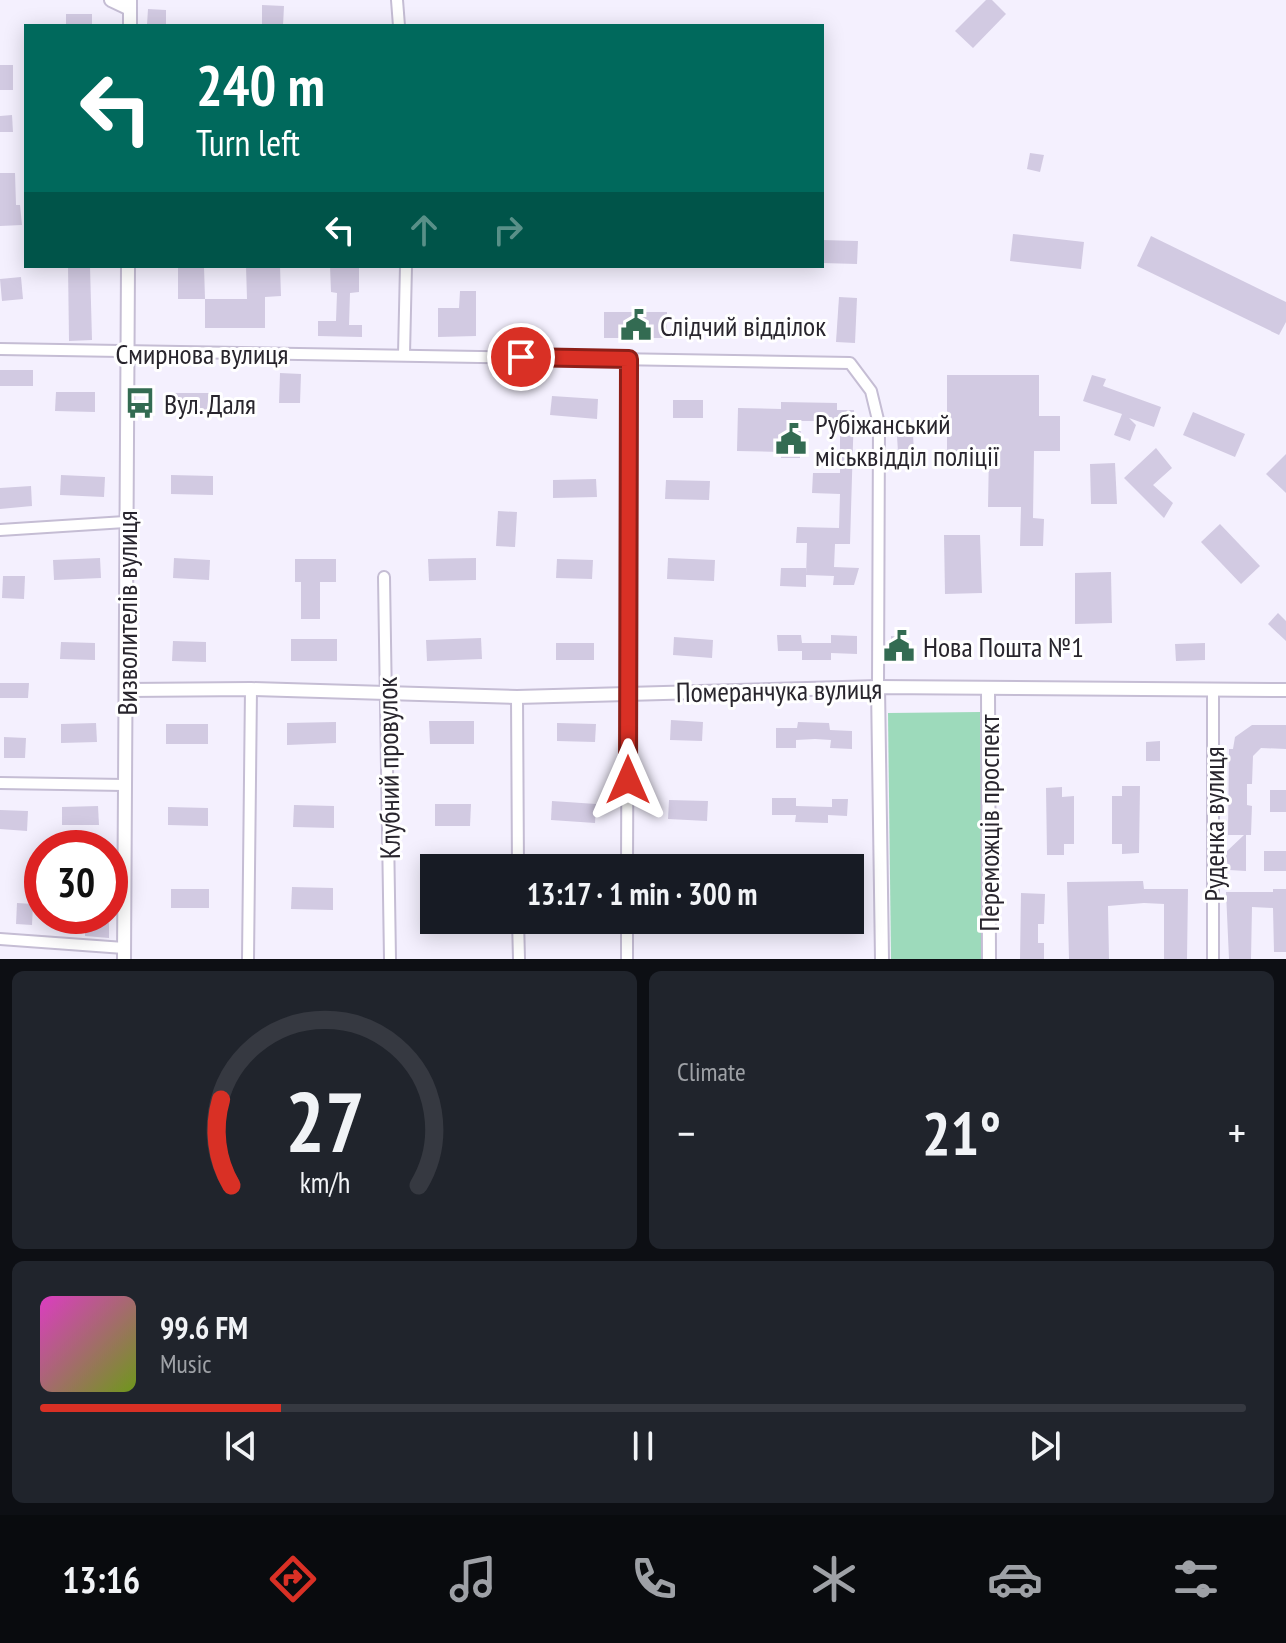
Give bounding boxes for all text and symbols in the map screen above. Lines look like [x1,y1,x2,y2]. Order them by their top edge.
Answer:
text: 240 m [196,49,325,121]
icon: left [64,56,168,160]
text: Turn left [196,119,300,166]
icon: left [318,208,362,252]
icon: ahead [402,208,446,252]
icon: right [486,208,530,252]
place label: Слідчий відділок [660,307,826,344]
public building icon: Слідчий відділок [619,308,653,342]
pin [487,323,555,391]
street label: Смирнова вулиця [116,335,288,372]
icon: arrive [499,335,543,379]
place label: Вул. Даля [164,385,256,422]
bus stop icon: Вул. Даля [123,386,157,420]
place label: Рубіжанський міськвідділ поліції [815,405,999,474]
public building icon: Рубіжанський міськвідділ поліції [774,422,808,456]
street label: Визволителів вулиця [108,510,145,716]
place label: Нова Пошта №1 [923,628,1084,665]
public building icon: Нова Пошта №1 [882,629,916,663]
street label: Померанчука вулиця [675,670,883,710]
street label: Клубний провулок [368,676,408,859]
street label: Переможців проспект [970,714,1007,932]
position arrow [586,738,670,822]
street label: Руденка вулиця [1195,746,1232,902]
speed limit sign: 30 [24,830,128,934]
text: 13:17 · 1 min · 300 m [527,874,757,913]
text: Climate [677,1055,746,1088]
text: 27 [285,1067,364,1175]
text: 21° [922,1094,1001,1172]
text: − [677,1104,695,1161]
text: + [1228,1104,1246,1161]
text: km/h [299,1164,350,1201]
text: 99.6 FM [160,1308,248,1347]
text: Music [160,1347,212,1380]
icon: previous [219,1424,263,1468]
icon: pause [621,1424,665,1468]
icon: next [1023,1424,1067,1468]
icon: directions [265,1551,321,1607]
icon: music [445,1551,501,1607]
icon: phone [626,1551,682,1607]
icon: climate [806,1551,862,1607]
icon: car [987,1551,1043,1607]
icon: filters [1168,1551,1224,1607]
text: 13:16 [62,1556,140,1603]

